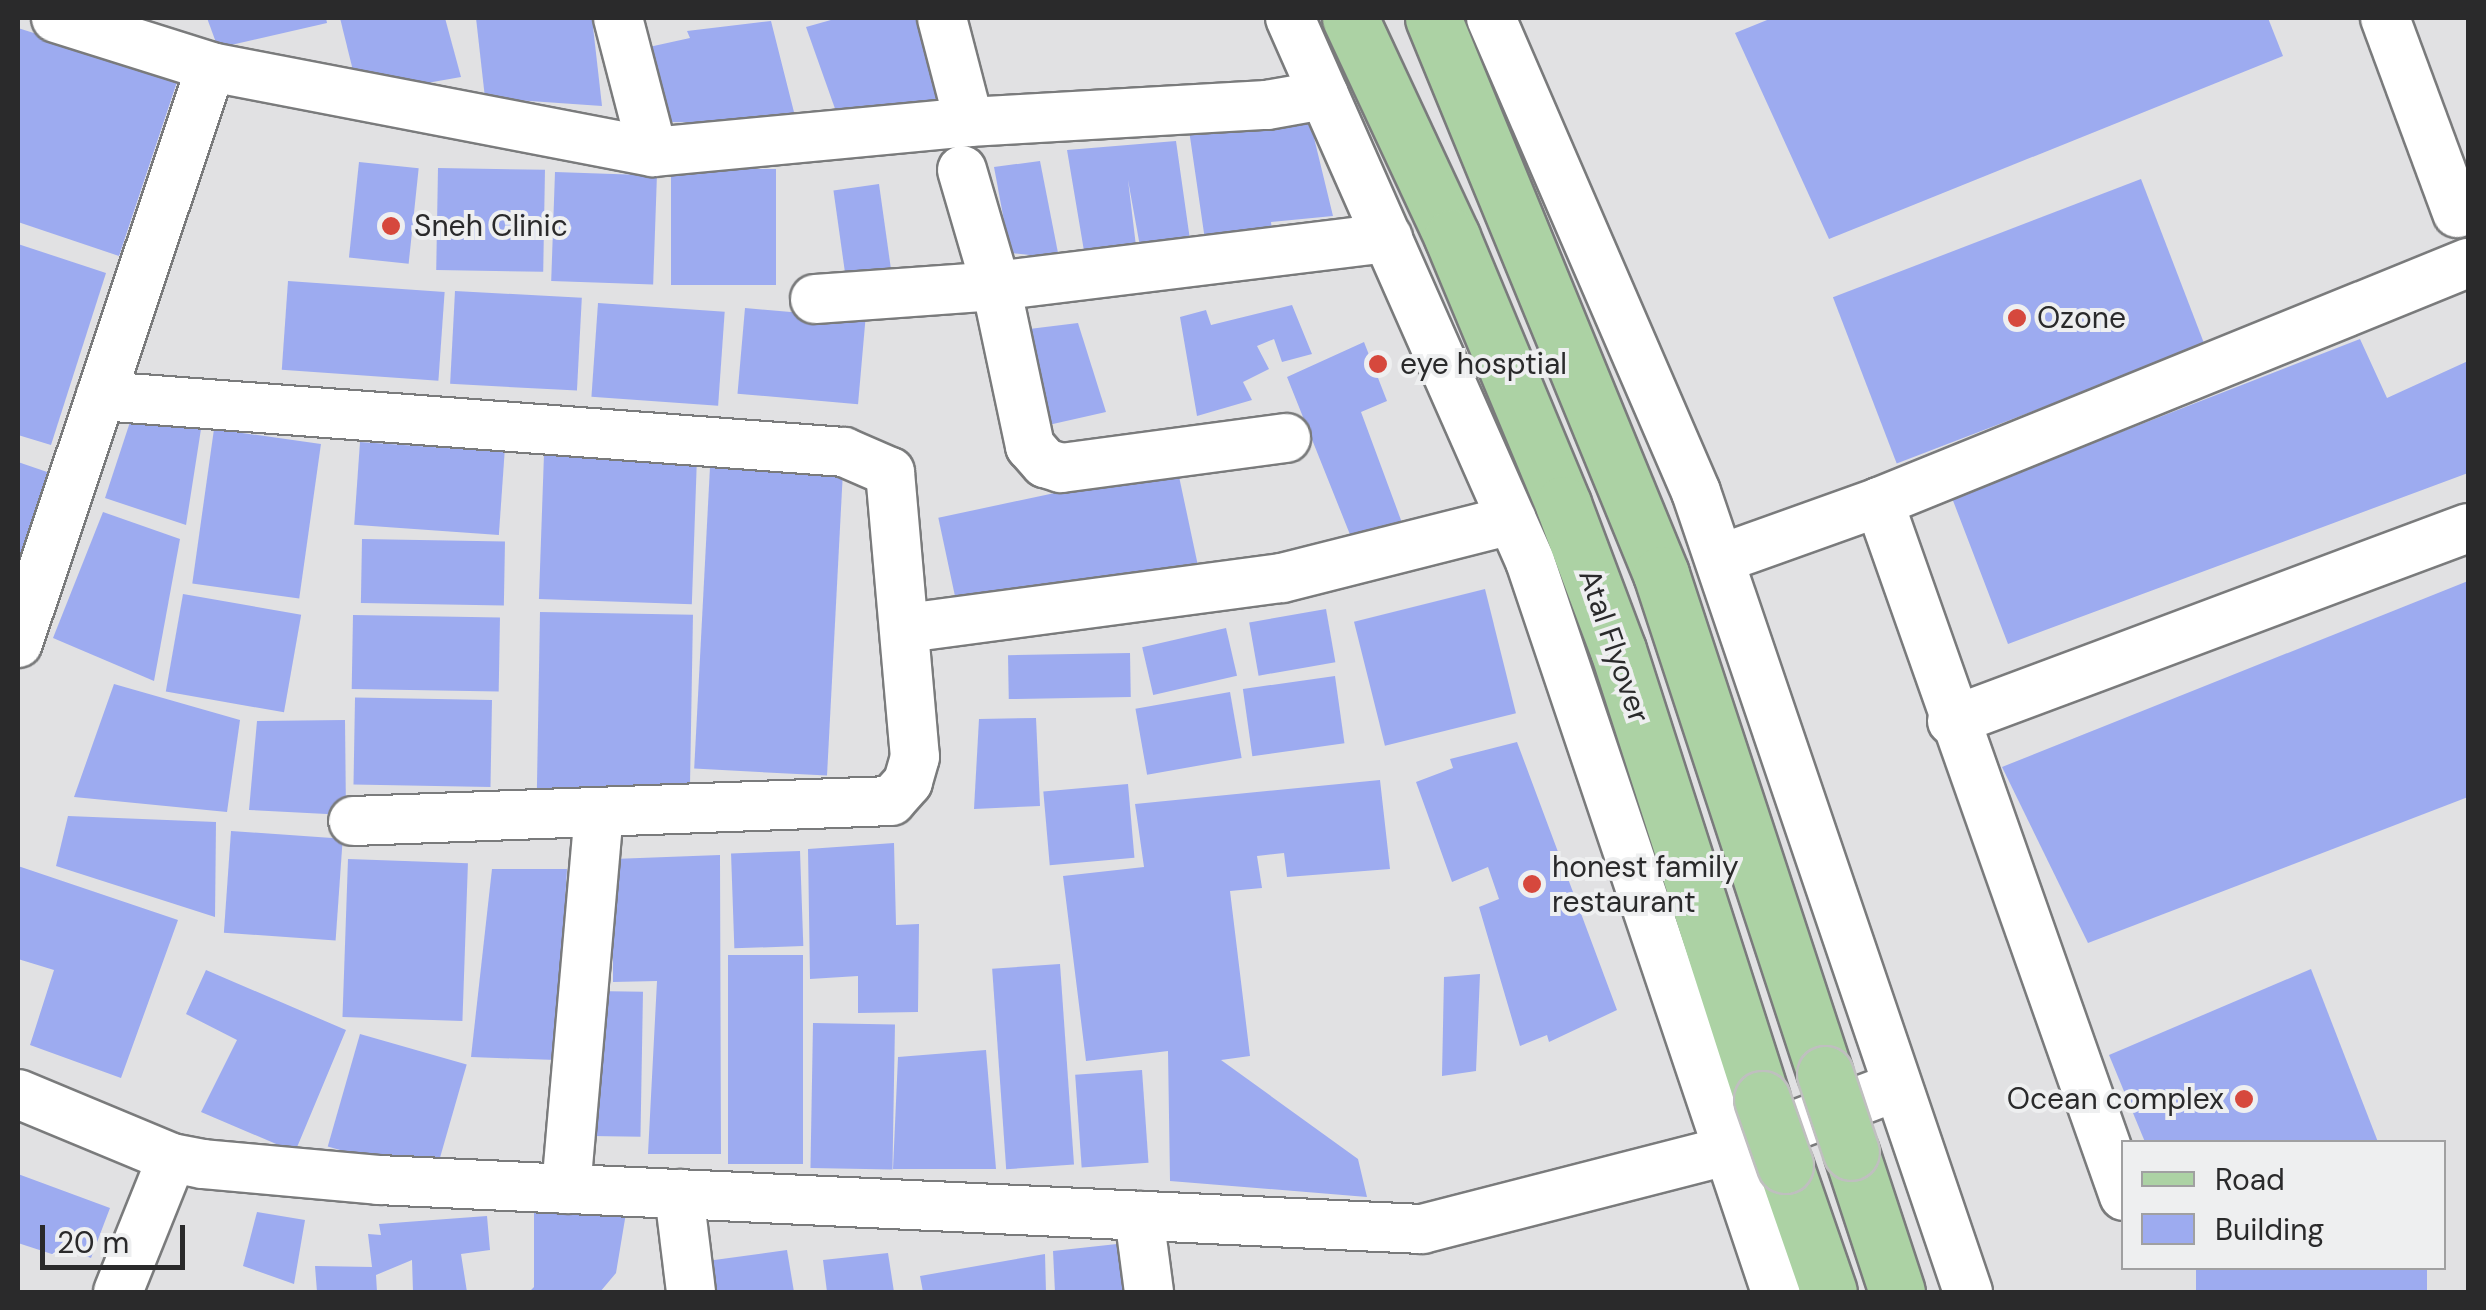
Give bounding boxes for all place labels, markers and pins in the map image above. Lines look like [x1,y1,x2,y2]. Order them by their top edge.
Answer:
place label: Sneh Clinic [414,208,568,244]
marker: Sneh Clinic [378,213,404,239]
place label: Ozone [2037,300,2126,336]
marker: Ozone [2006,307,2028,329]
place label: eye hosptial [1400,346,1567,382]
marker: eye hosptial [1365,351,1391,377]
place label: honest family restaurant [1552,849,1739,920]
marker: honest family restaurant [1521,873,1543,895]
place label: Ocean complex [2007,1081,2224,1117]
marker: Ocean complex [2233,1088,2255,1110]

